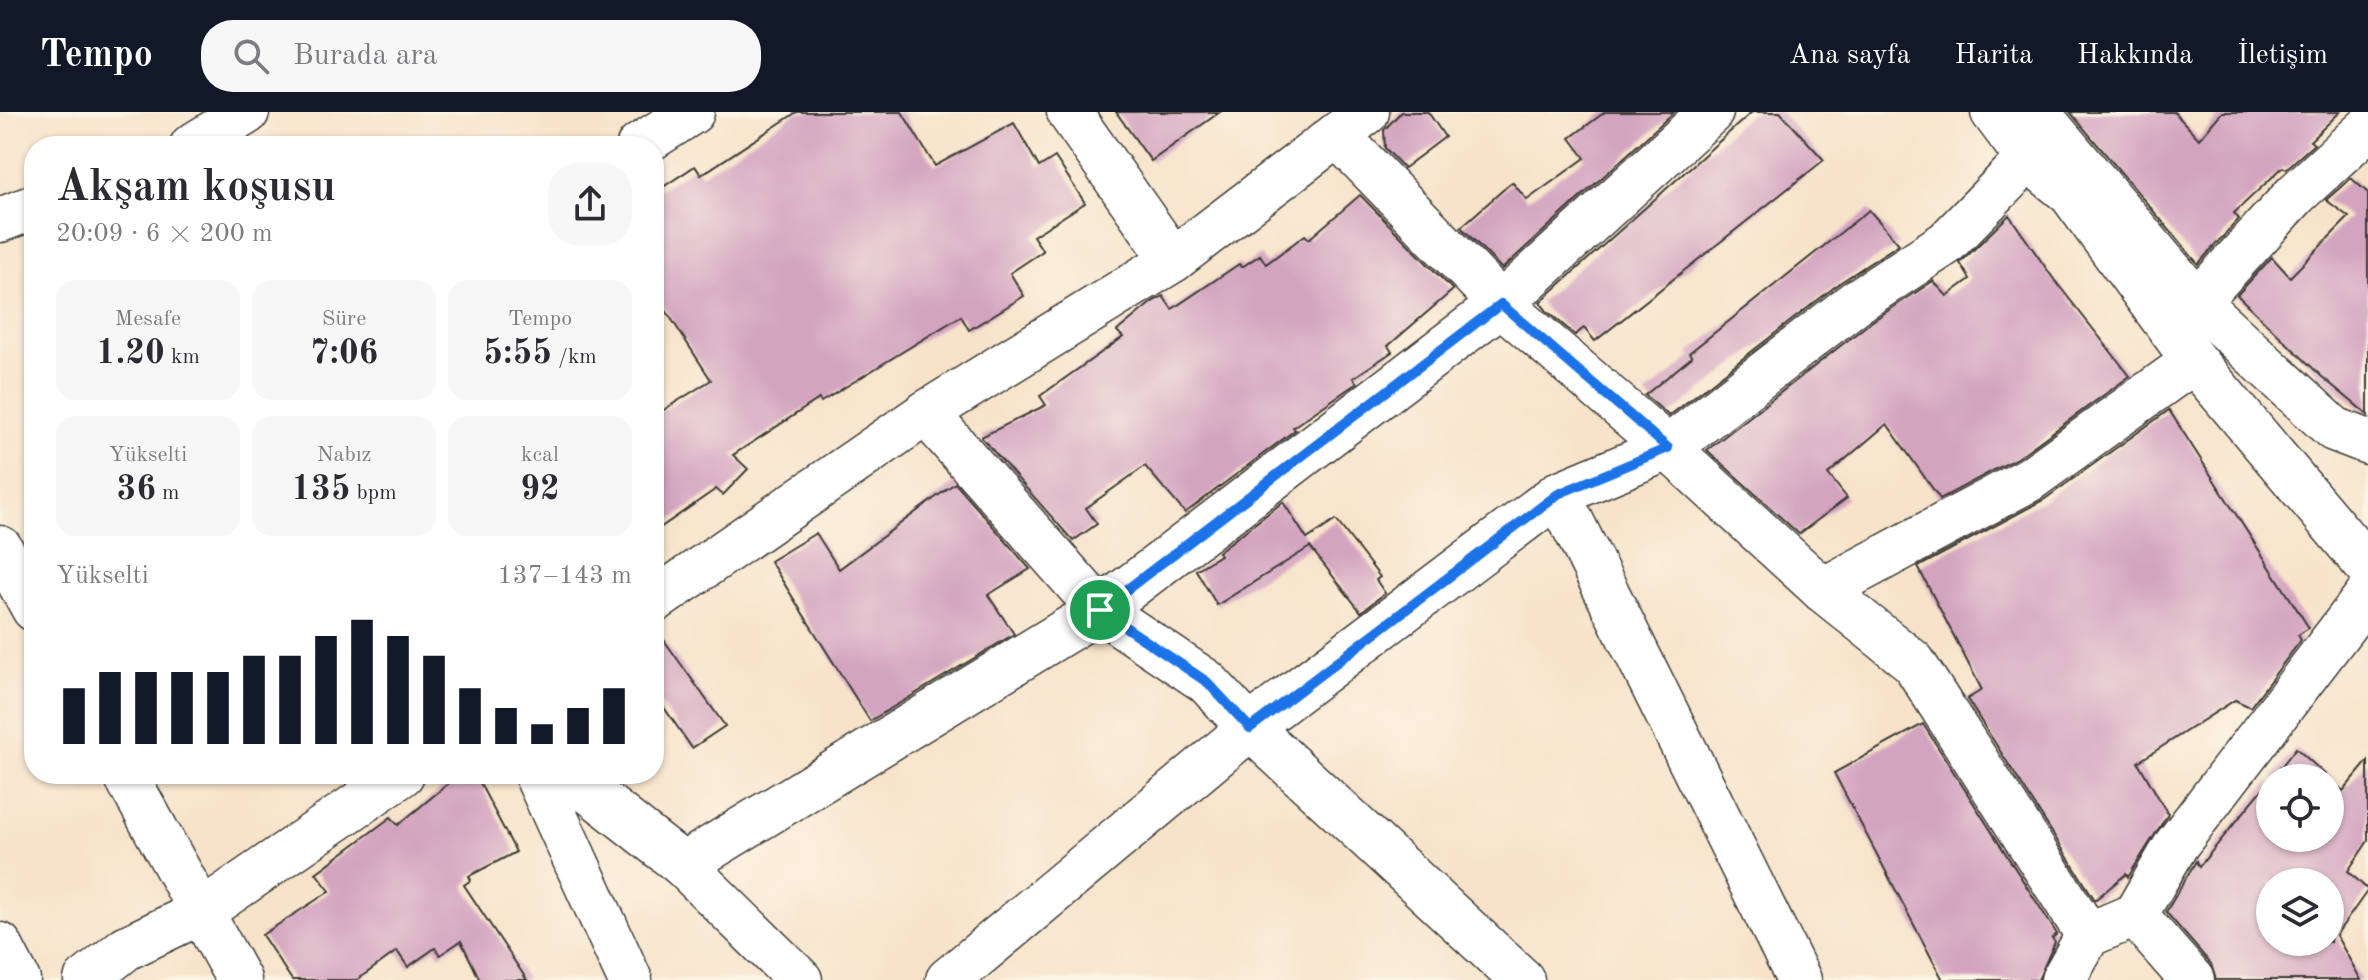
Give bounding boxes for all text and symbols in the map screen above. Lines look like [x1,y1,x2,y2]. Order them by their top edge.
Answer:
search box [201,20,761,92]
icon: search [229,34,273,78]
text: Tempo [40,37,153,75]
text: Burada ara [293,41,438,71]
text: Ana sayfa [1789,42,1910,70]
text: Harita [1954,42,2033,70]
text: Hakkında [2077,42,2193,70]
text: İletişim [2237,42,2328,70]
button: share [548,162,632,246]
text: Akşam koşusu [56,166,336,210]
text: 20:09 · 6 × 200 m [56,221,273,247]
text: Mesafe [115,308,181,330]
text: Süre [322,308,366,330]
text: Tempo [508,308,572,330]
text: 1.20 [96,337,165,371]
text: 7:06 [310,337,378,371]
text: 5:55 [483,337,552,371]
text: km [165,346,200,368]
text: /km [552,346,597,368]
text: Yükselti [109,444,187,466]
text: Nabız [317,444,371,466]
text: kcal [521,444,559,466]
text: 36 [116,473,156,507]
text: 135 [291,473,350,507]
text: 92 [520,473,560,507]
text: m [156,482,180,504]
text: bpm [350,482,397,504]
text: Yükselti [56,563,149,589]
text: 137–143 m [497,563,632,589]
pin [1066,576,1134,644]
icon: arrive [1078,588,1122,632]
map controls [2256,764,2344,956]
button: locate [2256,764,2344,852]
button: layers [2256,868,2344,956]

